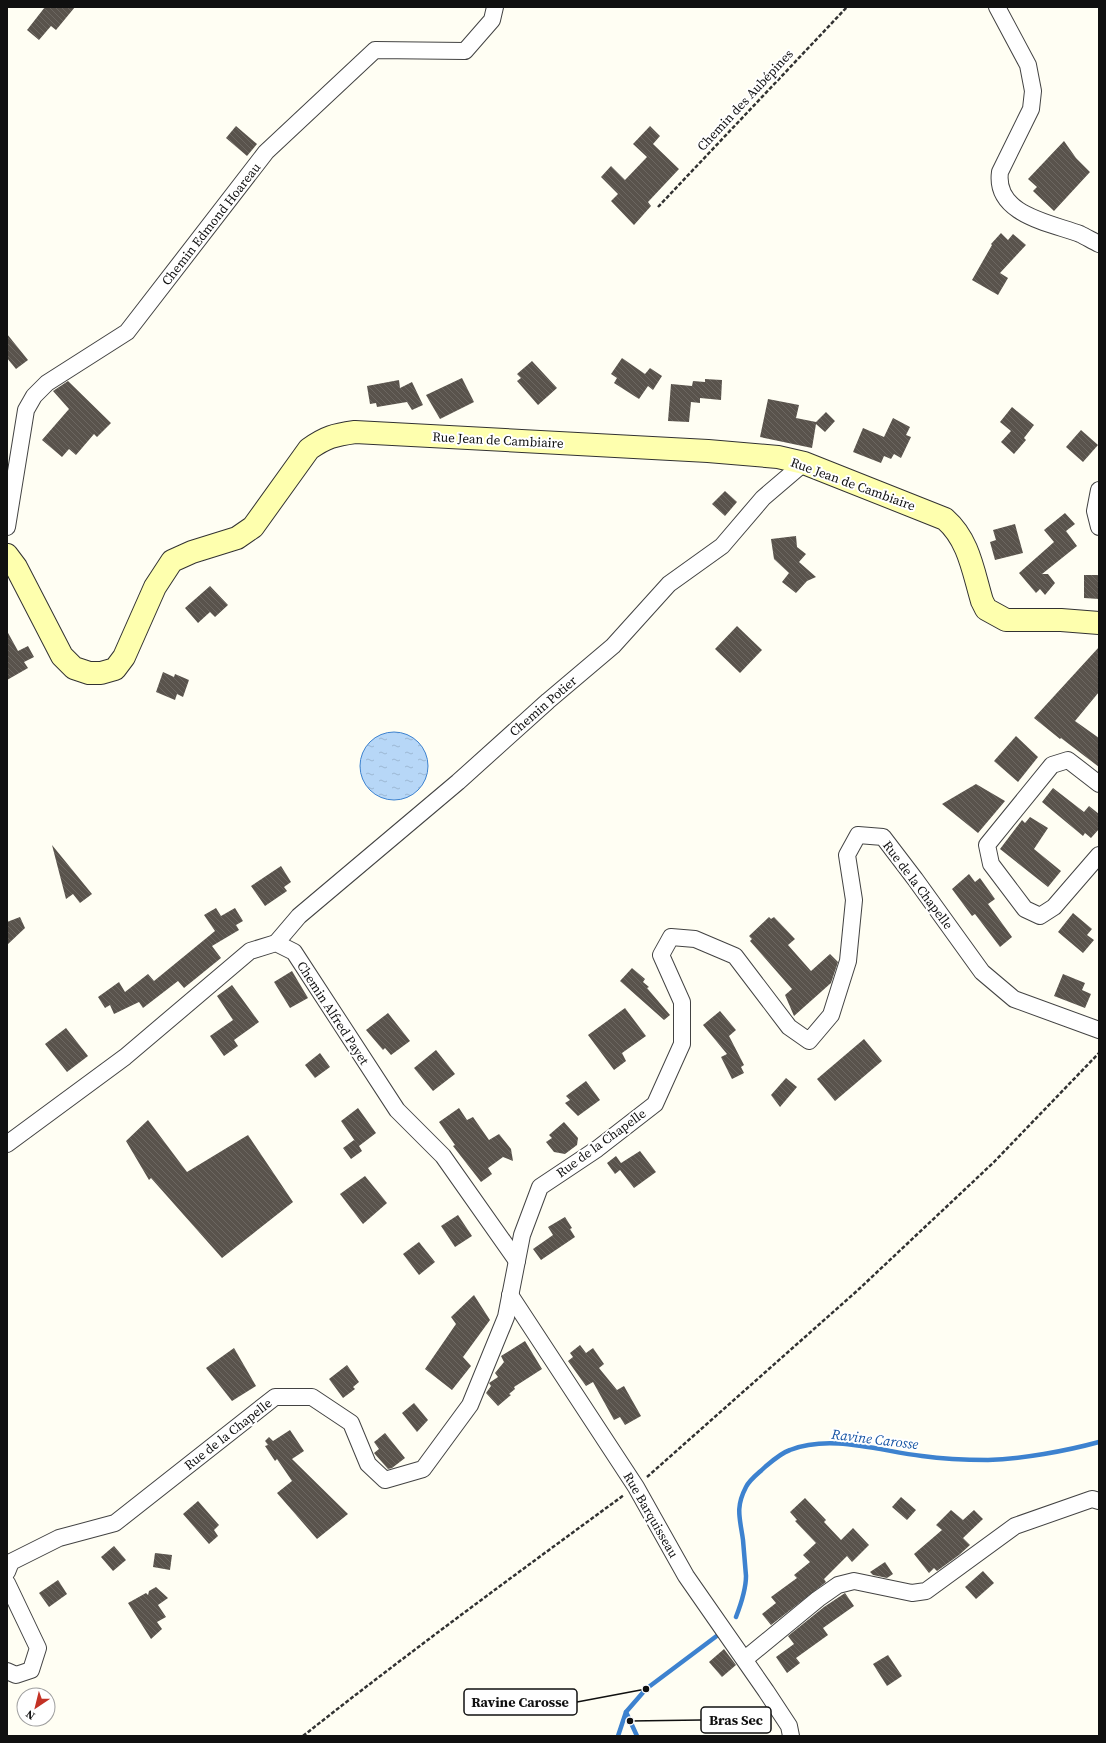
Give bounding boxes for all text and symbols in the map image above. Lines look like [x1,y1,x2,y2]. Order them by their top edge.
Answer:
street label: Chemin des Aubépines [693,45,797,155]
street label: Chemin Edmond Hoareau [158,159,265,289]
street label: Rue Jean de Cambiaire [432,428,564,452]
street label: Rue Jean de Cambiaire [788,454,918,515]
street label: Chemin Potier [506,672,581,740]
street label: Rue de la Chapelle [879,837,957,933]
street label: Chemin Alfred Payet [293,958,373,1069]
street label: Rue de la Chapelle [553,1105,649,1181]
street label: Rue de la Chapelle [181,1394,276,1474]
water label: Ravine Carosse [829,1424,920,1454]
street label: Rue Barquisseau [620,1469,683,1561]
north arrow [16,1687,56,1727]
callout: Ravine Carosse [464,1689,577,1715]
text: Ravine Carosse [471,1692,569,1712]
text: N [23,1706,38,1723]
callout: Bras Sec [701,1707,771,1733]
text: Bras Sec [709,1710,763,1730]

